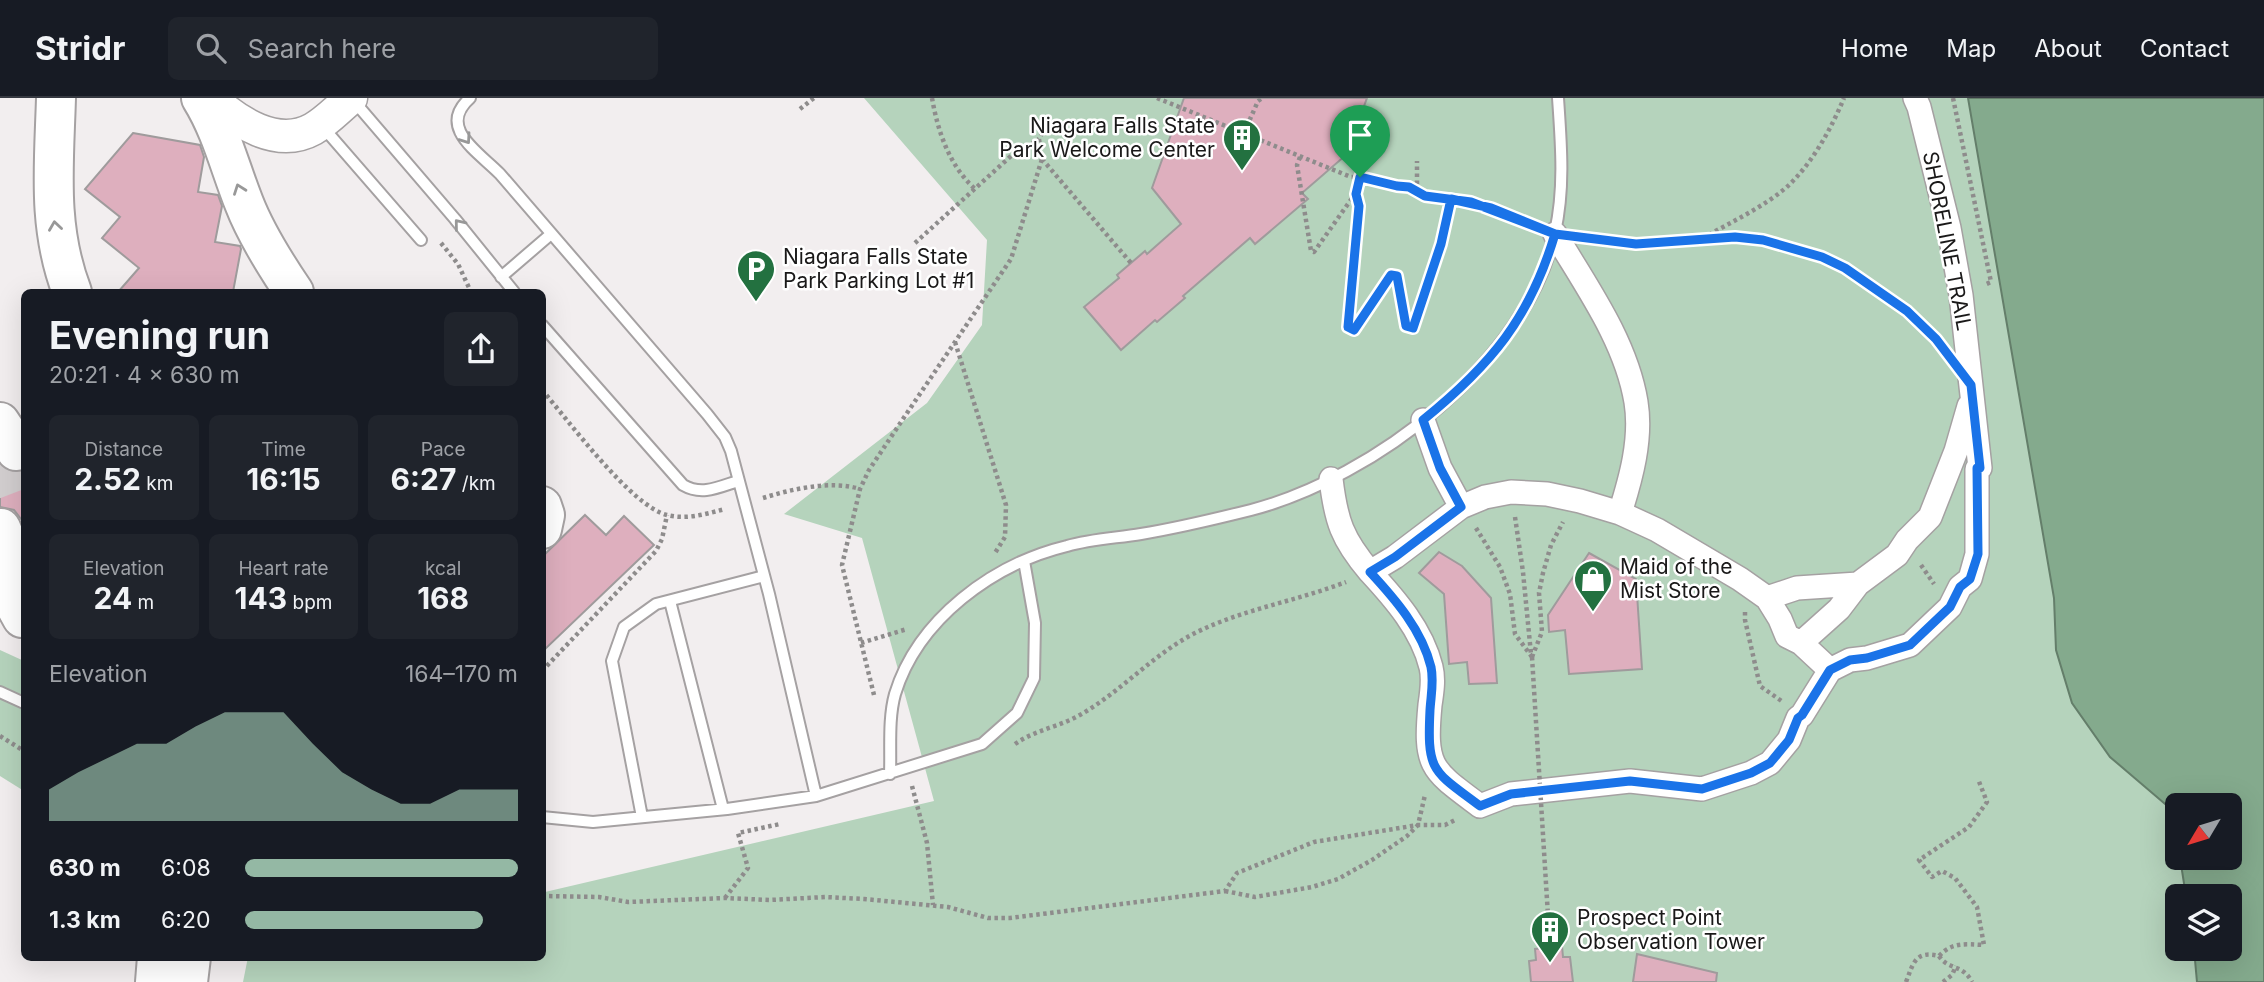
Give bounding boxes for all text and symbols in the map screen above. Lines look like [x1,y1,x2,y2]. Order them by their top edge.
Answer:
search box [168,17,658,80]
text: Stridr [35,28,126,68]
icon: search [192,29,230,67]
text: Search here [248,33,396,64]
text: Home [1841,34,1908,63]
text: Map [1946,34,1996,63]
text: About [2034,34,2102,63]
text: Contact [2140,34,2229,63]
pin [1330,105,1390,177]
place label: Niagara Falls State Park Welcome Center [999,113,1215,162]
icon: arrive [1341,116,1379,154]
building icon: Niagara Falls State Park Welcome Center [1221,117,1263,172]
one-way arrow [458,131,470,144]
street label: SHORELINE TRAIL [1918,149,1977,333]
one-way arrow [233,183,247,195]
one-way arrow [454,219,467,231]
one-way arrow [47,221,62,232]
place label: Niagara Falls State Park Parking Lot #1 [783,244,974,293]
parking icon: Niagara Falls State Park Parking Lot #1 [735,248,777,303]
text: Evening run [49,312,270,358]
button: share [444,312,518,386]
text: 20:21 · 4 × 630 m [49,361,240,389]
text: Distance [85,438,163,461]
text: Time [261,438,306,461]
text: Pace [421,438,466,461]
text: 2.52 [74,461,141,497]
text: 16:15 [246,461,321,497]
text: 6:27 [391,461,456,497]
text: km [141,472,173,495]
text: /km [456,472,496,495]
place label: Maid of the Mist Store [1620,554,1732,603]
text: Elevation [83,557,165,580]
text: Heart rate [238,557,328,580]
text: kcal [425,557,461,580]
shop icon: Maid of the Mist Store [1572,558,1614,613]
text: 24 [93,580,132,616]
text: 143 [235,580,287,616]
text: 168 [417,580,469,616]
text: m [132,591,154,614]
text: bpm [287,591,332,614]
text: Elevation [49,660,148,688]
text: 164–170 m [405,660,518,688]
north arrow [2165,793,2242,870]
map controls [2165,793,2242,961]
text: 630 m [49,854,121,882]
text: 6:08 [161,854,211,882]
button: layers [2165,884,2242,961]
place label: Prospect Point Observation Tower [1577,905,1765,954]
text: 1.3 km [49,906,121,934]
text: 6:20 [161,906,210,934]
building icon: Prospect Point Observation Tower [1529,909,1571,964]

